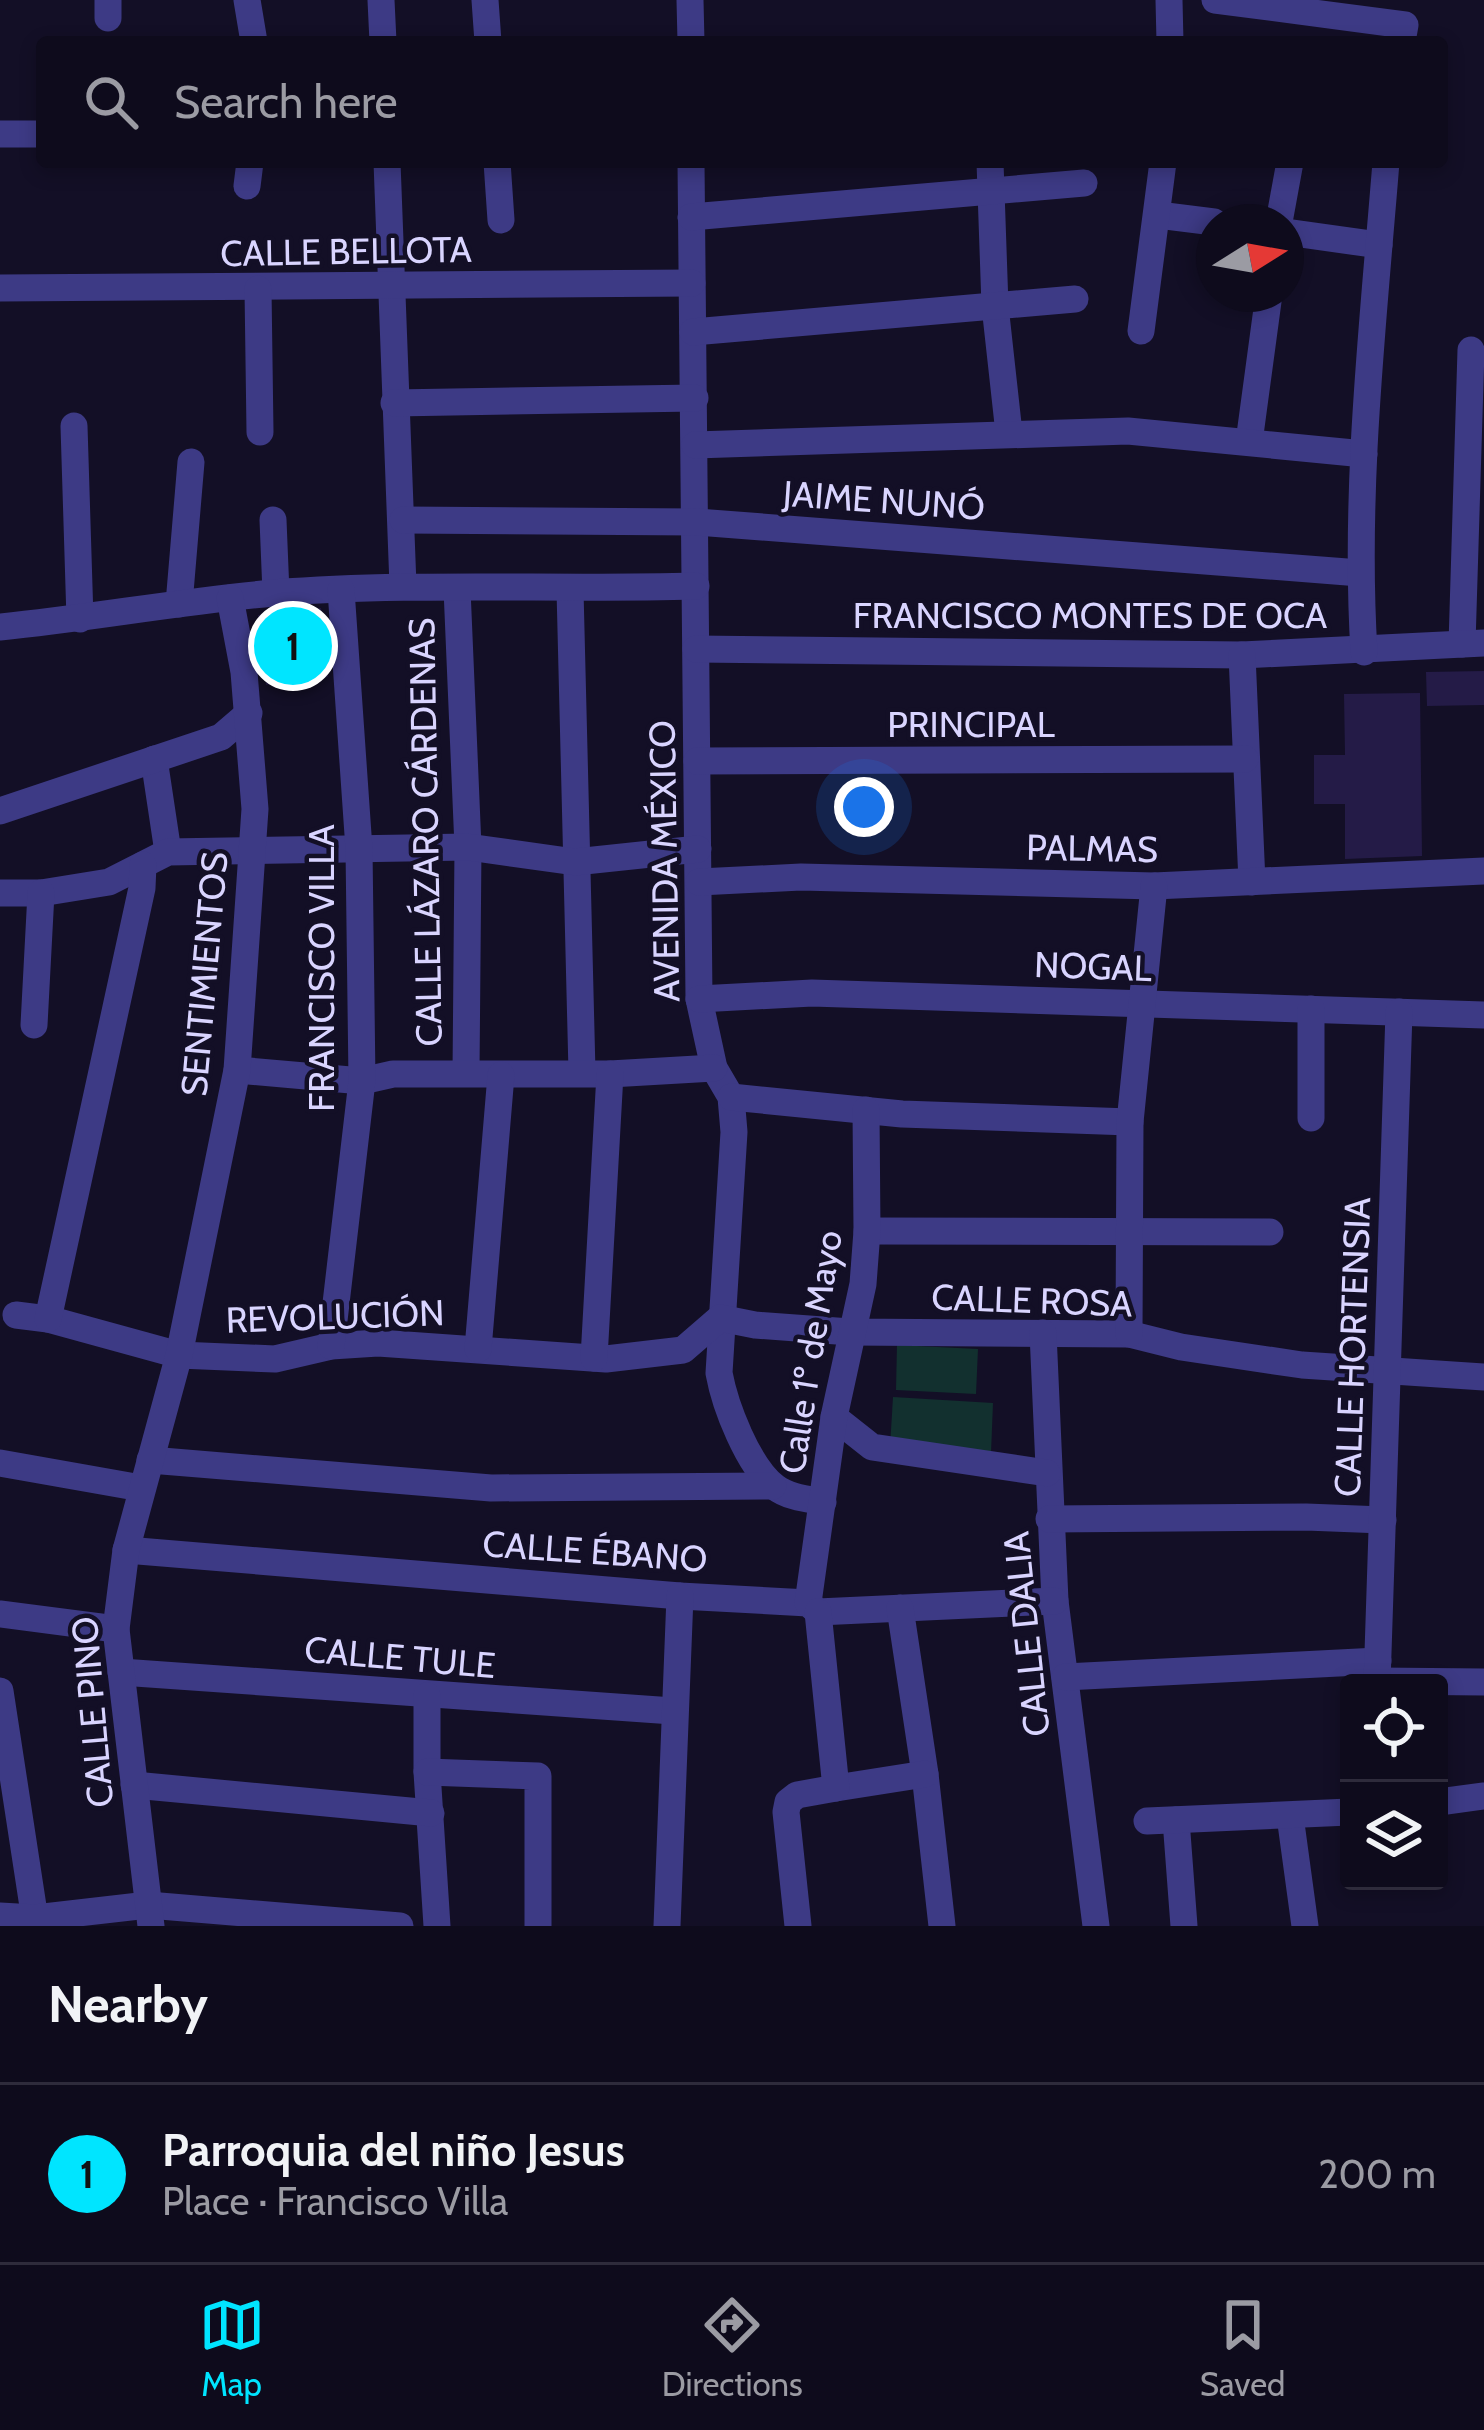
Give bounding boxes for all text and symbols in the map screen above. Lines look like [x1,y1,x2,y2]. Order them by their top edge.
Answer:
search box [36,36,1448,168]
icon: search [78,69,144,135]
text: Search here [174,75,398,129]
north arrow [1196,204,1304,312]
street label: CALLE BELLOTA [220,227,472,275]
street label: JAIME NUNÓ [781,471,986,529]
street label: FRANCISCO MONTES DE OCA [853,593,1327,637]
pin: 1 [254,601,332,691]
street label: CALLE LÁZARO CÁRDENAS [399,617,451,1047]
street label: PRINCIPAL [887,702,1055,746]
street label: AVENIDA MÉXICO [640,720,688,1002]
your location [834,777,894,837]
street label: FRANCISCO VILLA [299,824,343,1112]
street label: PALMAS [1026,825,1158,871]
street label: SENTIMIENTOS [171,850,237,1098]
street label: NOGAL [1034,942,1152,990]
street label: CALLE HORTENSIA [1325,1196,1379,1498]
street label: Calle 1º de Mayo [769,1227,851,1477]
street label: CALLE ROSA [931,1275,1133,1325]
street label: REVOLUCIÓN [225,1290,445,1342]
street label: CALLE ÉBANO [481,1521,709,1581]
street label: CALLE DALIA [993,1529,1059,1739]
street label: CALLE PINO [62,1615,122,1809]
street label: CALLE TULE [303,1627,497,1687]
map controls [1340,1674,1448,1890]
button: locate [1340,1674,1448,1782]
button: layers [1340,1782,1448,1890]
text: Nearby [48,1973,208,2035]
text: Parroquia del niño Jesus [162,2123,625,2177]
text: 1 [80,2150,94,2198]
text: 200 m [1318,2150,1436,2198]
text: Place · Francisco Villa [162,2177,508,2225]
tab: Map [199,2292,265,2404]
tab: Directions [662,2292,803,2404]
tab: Saved [1200,2292,1285,2404]

